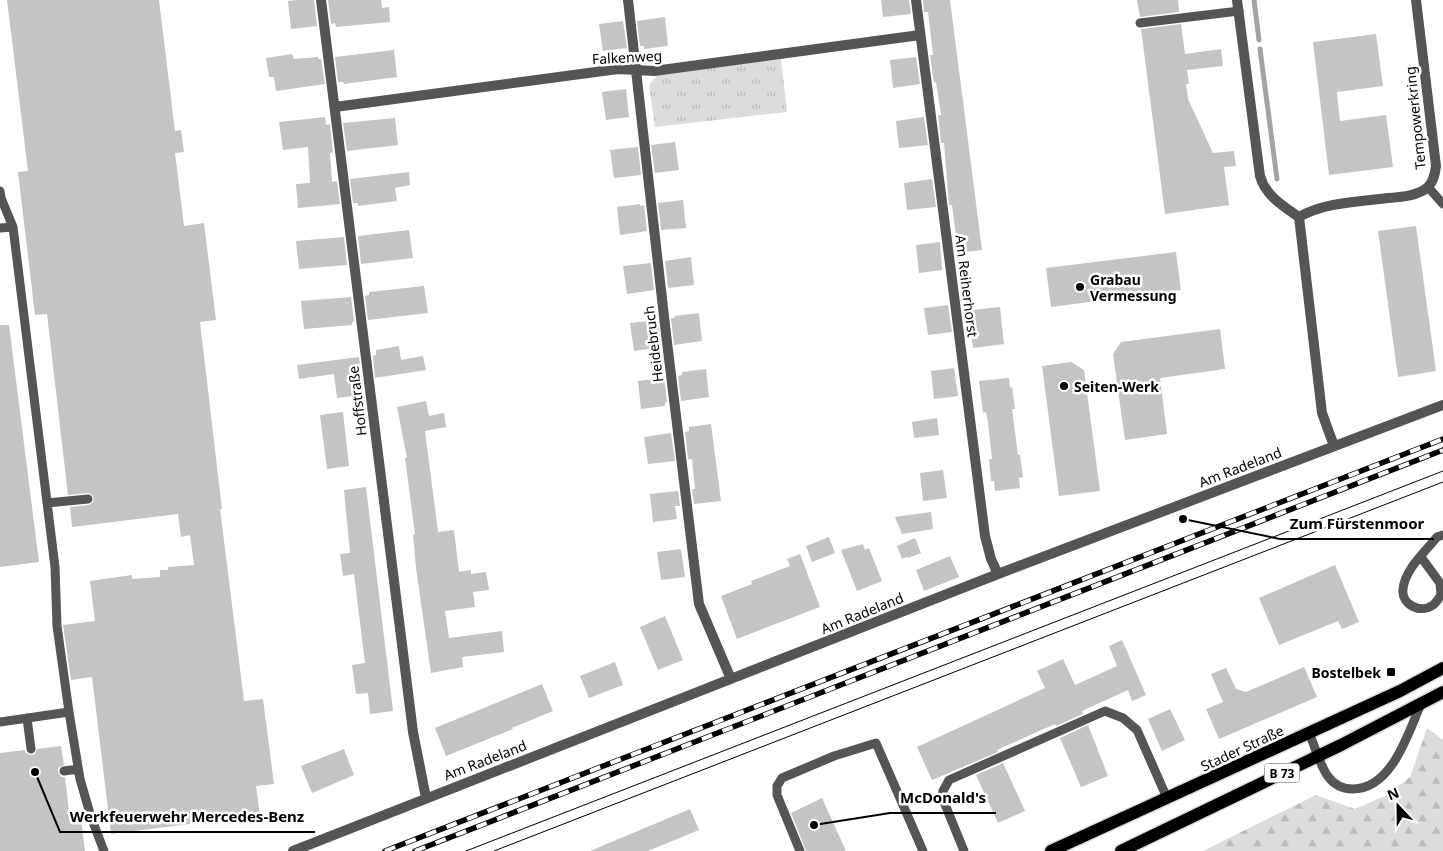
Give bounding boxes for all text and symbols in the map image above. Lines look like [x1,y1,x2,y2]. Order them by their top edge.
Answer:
street label: Falkenweg [591,46,663,68]
street label: Tempowerkring [1400,66,1430,170]
street label: Am Reiherhorst [951,234,983,338]
place label: Grabau Vermessung [1090,270,1177,305]
marker: Grabau Vermessung [1074,281,1086,293]
street label: Heidebruch [639,305,667,383]
street label: Hoffstraße [343,365,371,437]
place label: Seiten-Werk [1074,377,1159,396]
marker: Seiten-Werk [1058,380,1070,392]
street label: Am Radeland [1196,442,1284,492]
callout: Zum Fürstenmoor [1280,509,1434,539]
text: Zum Fürstenmoor [1290,513,1425,533]
street label: Am Radeland [818,588,906,638]
place label: Bostelbek [1311,663,1381,682]
marker: Bostelbek [1385,666,1397,678]
street label: Stader Straße [1197,720,1287,775]
street label: Am Radeland [441,735,529,785]
road number: B 73 [1264,764,1300,782]
north arrow [1373,781,1423,831]
callout: McDonald's [890,783,996,813]
text: N [1384,783,1402,804]
text: McDonald's [900,787,986,807]
callout: Werkfeuerwehr Mercedes-Benz [60,802,315,832]
text: Werkfeuerwehr Mercedes-Benz [70,806,304,826]

